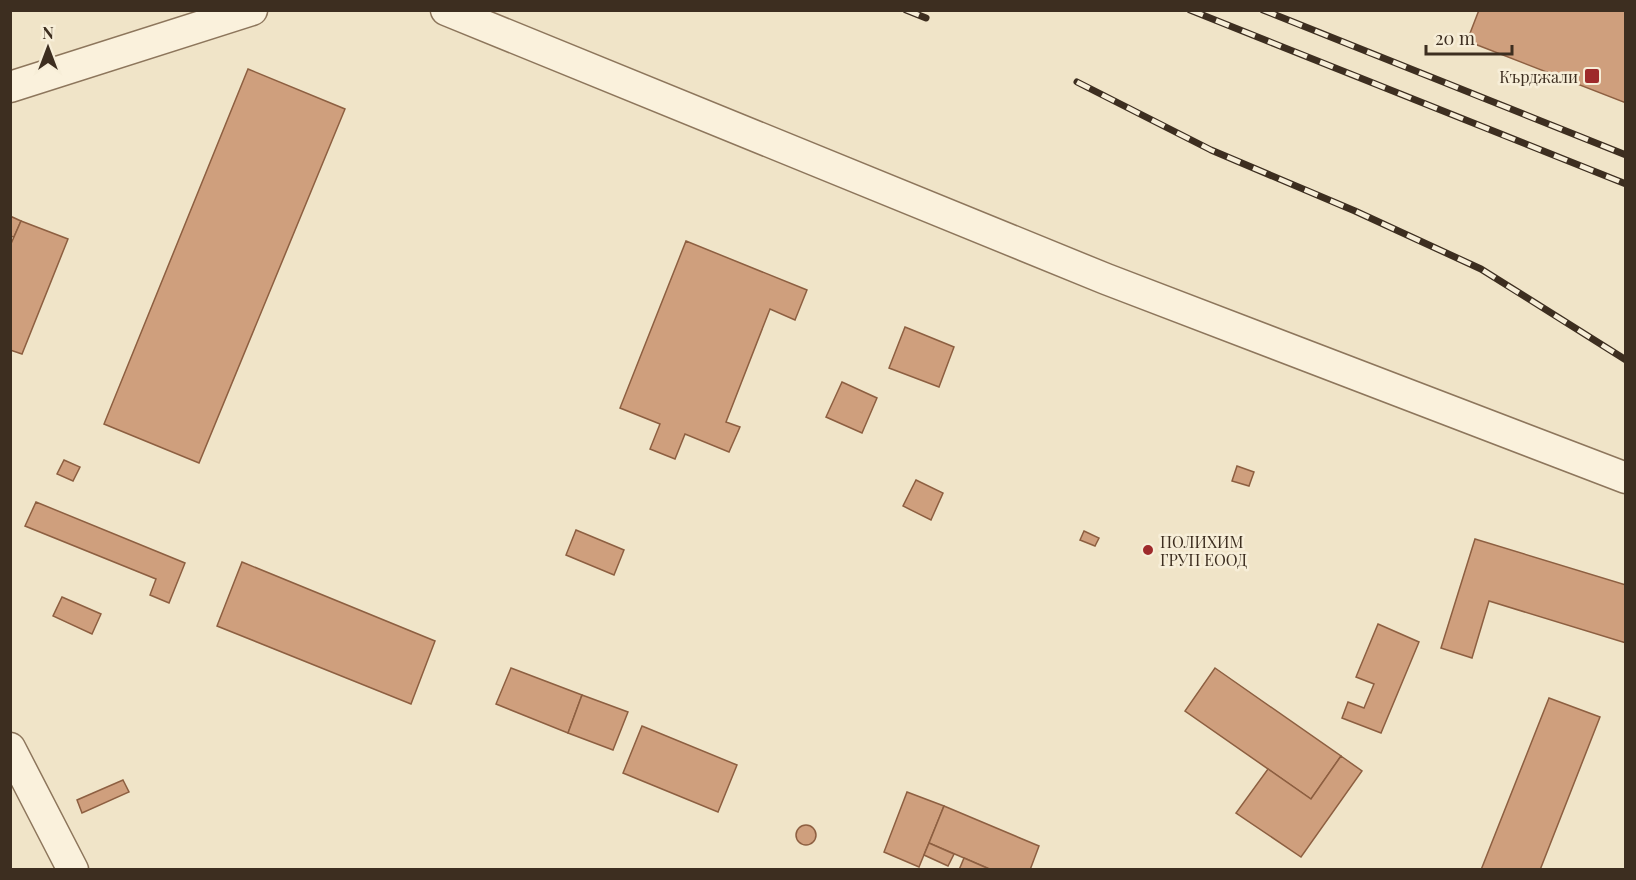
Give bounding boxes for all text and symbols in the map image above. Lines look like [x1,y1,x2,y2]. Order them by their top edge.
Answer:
north arrow [18,18,78,78]
scale bar [1426,18,1512,56]
text: N [42,22,54,43]
text: 20 m [1435,26,1475,50]
place label: Кърджали [1499,66,1578,87]
marker: Кърджали [1583,67,1601,85]
place label: ПОЛИХИМ ГРУП ЕООД [1160,531,1247,570]
marker: ПОЛИХИМ ГРУП ЕООД [1141,543,1155,557]

